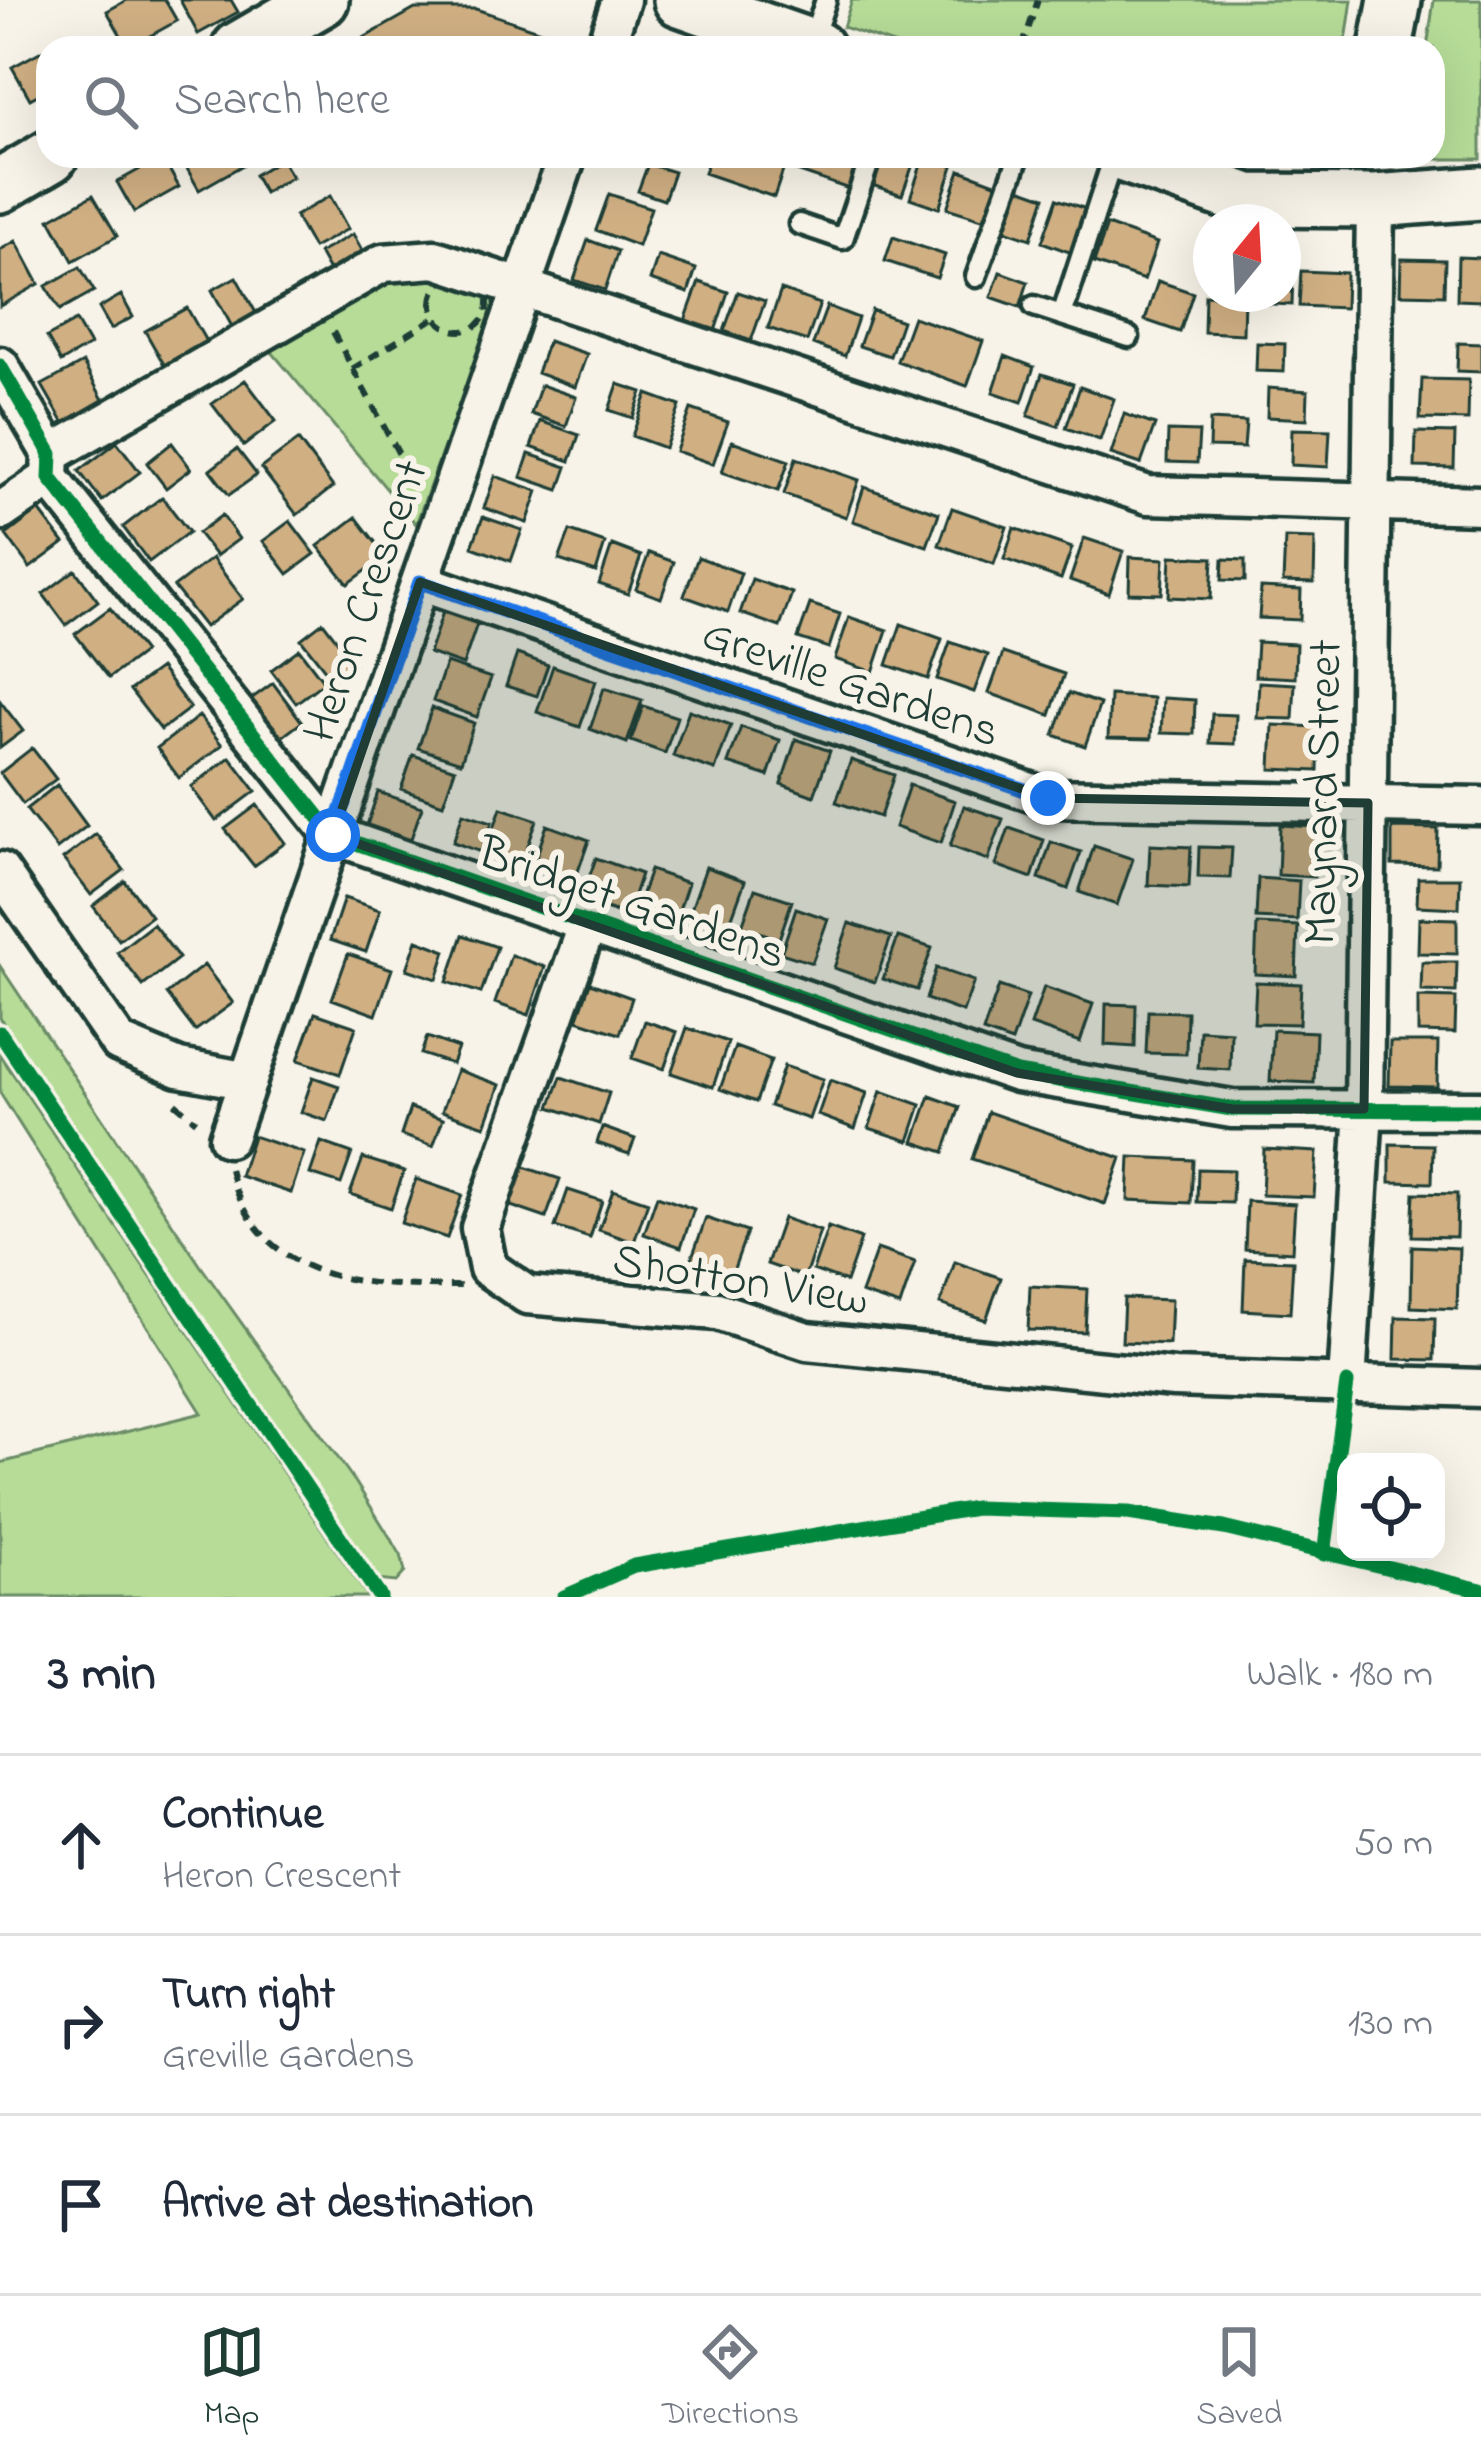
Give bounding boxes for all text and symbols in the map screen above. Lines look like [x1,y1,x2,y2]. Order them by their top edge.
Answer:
search box [36,36,1445,168]
icon: search [78,69,144,135]
text: Search here [174,69,390,135]
north arrow [1193,204,1301,312]
street label: Heron Crescent [287,451,449,752]
street label: Greville Gardens [692,601,1009,768]
street label: Maynard Street [1287,638,1363,946]
route end [1021,771,1075,825]
route start [306,808,360,862]
street label: Bridget Gardens [467,819,795,991]
street label: Shotton View [607,1227,873,1337]
map controls [1337,1453,1445,1561]
button: locate [1337,1453,1445,1561]
text: 3 min [48,1638,156,1713]
text: Walk · 180 m [1246,1647,1433,1704]
text: Continue [162,1783,323,1849]
icon: ahead [48,1812,114,1878]
text: 50 m [1354,1816,1433,1873]
text: Heron Crescent [162,1849,401,1906]
text: Turn right [162,1963,335,2029]
icon: right [48,1992,114,2058]
text: 130 m [1348,1996,1433,2053]
text: Greville Gardens [162,2029,415,2086]
icon: arrive [48,2172,114,2238]
text: Arrive at destination [162,2172,533,2238]
tab: Map [199,2319,265,2439]
tab: Directions [662,2319,799,2439]
tab: Saved [1196,2319,1282,2439]

